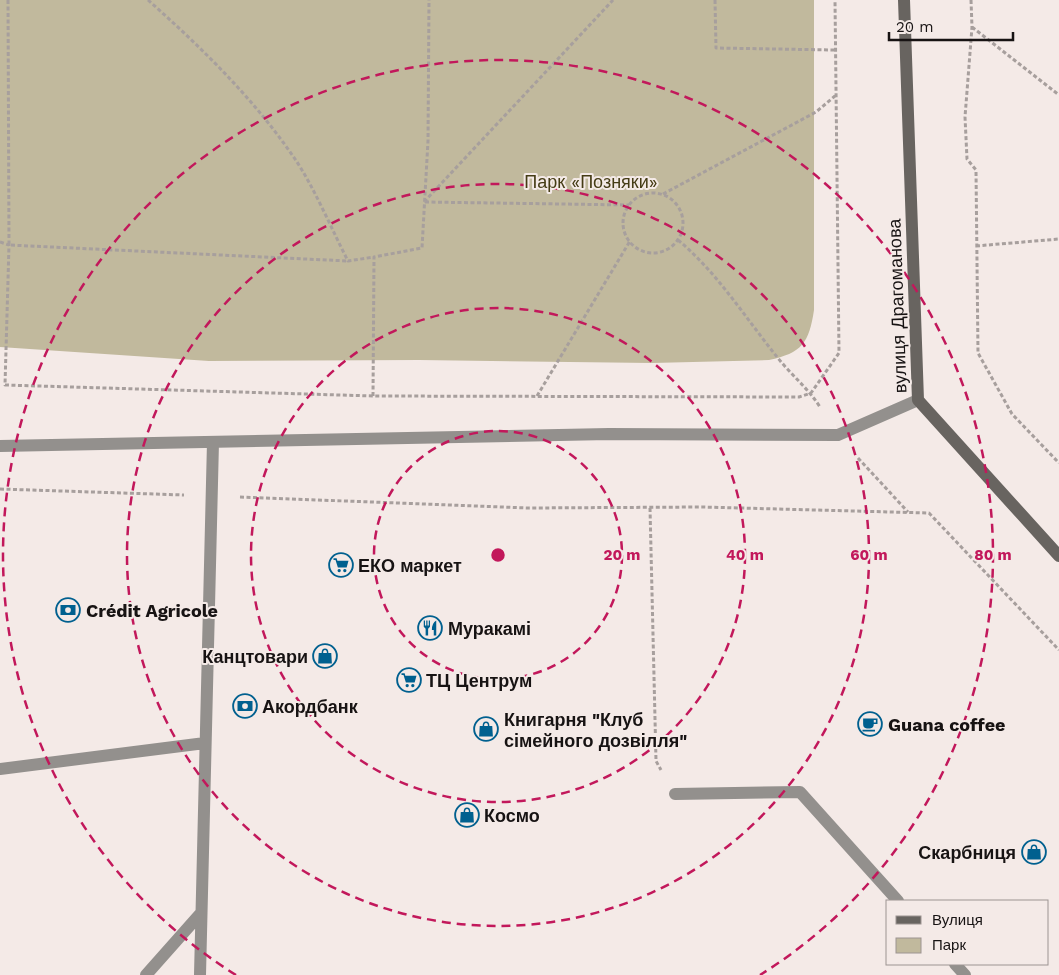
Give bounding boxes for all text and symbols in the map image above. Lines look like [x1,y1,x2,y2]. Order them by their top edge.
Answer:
scale bar [889,10,1013,42]
text: 20 m [896,18,934,36]
park label: Парк «Позняки» [524,171,658,192]
street label: вулиця Драгоманова [883,217,911,394]
centre of rings [489,546,507,564]
text: 20 m [603,546,641,564]
text: 40 m [726,546,764,564]
text: 60 m [850,546,888,564]
text: 80 m [974,546,1012,564]
supermarket icon: ЕКО маркет [328,552,354,578]
place label: ЕКО маркет [358,555,462,576]
bank icon: Crédit Agricole [55,597,81,623]
place label: Crédit Agricole [86,600,218,621]
restaurant icon: Муракамі [417,615,443,641]
place label: Муракамі [448,618,531,639]
shop icon: Канцтовари [312,643,338,669]
place label: Канцтовари [202,646,308,667]
supermarket icon: ТЦ Центрум [396,667,422,693]
place label: ТЦ Центрум [426,670,532,691]
bank icon: Акордбанк [232,693,258,719]
place label: Акордбанк [262,696,359,717]
place label: Книгарня "Клуб сімейного дозвілля" [504,709,687,751]
cafe icon: Guana coffee [857,711,883,737]
place label: Guana coffee [888,714,1006,735]
shop icon: Книгарня "Клуб сімейного дозвілля" [473,716,499,742]
shop icon: Космо [454,802,480,828]
place label: Космо [484,805,540,826]
shop icon: Скарбниця [1021,839,1047,865]
place label: Скарбниця [918,842,1016,863]
legend [886,900,1049,965]
text: Вулиця [932,911,983,929]
text: Парк [932,936,966,954]

